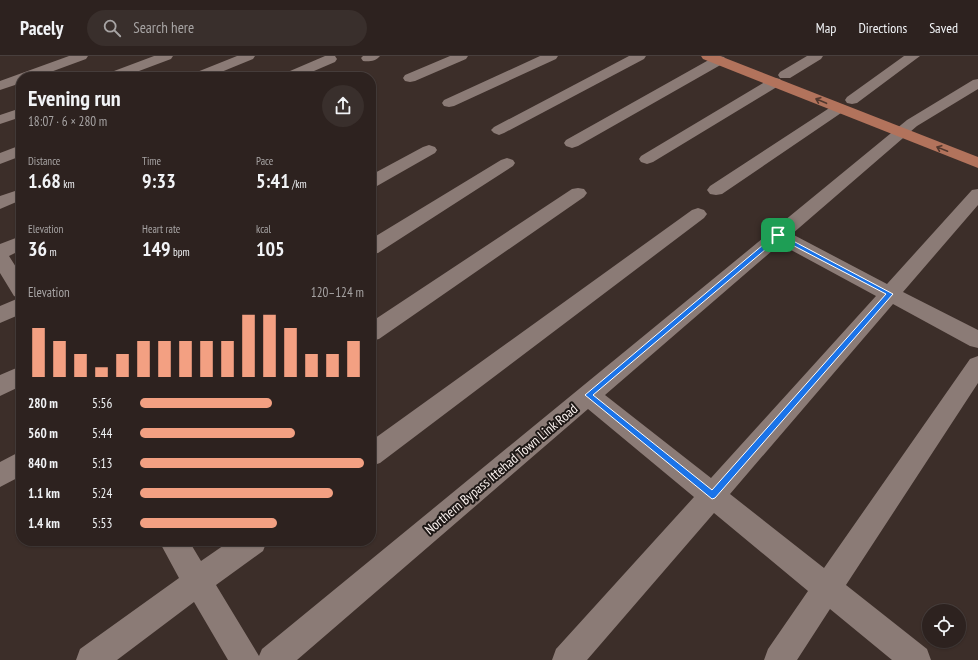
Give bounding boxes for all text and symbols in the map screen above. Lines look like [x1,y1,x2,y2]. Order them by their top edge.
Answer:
search box [87,10,367,46]
text: Pacely [20,16,63,40]
icon: search [101,17,123,39]
text: Search here [133,18,194,37]
text: Map [816,19,836,37]
text: Directions [858,19,907,37]
text: Saved [929,19,958,37]
text: Evening run [28,84,121,112]
button: share [322,85,364,127]
one-way arrow [815,97,827,104]
text: 18:07 · 6 × 280 m [28,113,107,130]
one-way arrow [936,145,948,152]
text: Distance [28,154,60,168]
text: Time [142,154,161,168]
text: Pace [256,154,273,168]
text: 1.68 [28,168,61,194]
text: 9:33 [142,168,176,194]
text: 5:41 [256,168,290,194]
text: km [61,177,75,191]
text: /km [290,177,307,191]
pin [761,218,795,252]
text: Elevation [28,222,63,236]
text: Heart rate [142,222,180,236]
text: kcal [256,222,271,236]
icon: arrive [767,224,789,246]
text: 36 [28,236,47,262]
text: 149 [142,236,171,262]
text: 105 [256,236,285,262]
text: m [47,245,57,259]
text: bpm [171,245,190,259]
text: Elevation [28,284,70,301]
text: 120–124 m [311,284,364,301]
text: 280 m [28,395,58,412]
text: 5:56 [92,395,112,412]
street label: Northern Bypass Ittehad Town Link Road [421,400,581,538]
text: 560 m [28,425,58,442]
text: 5:44 [92,425,112,442]
text: 840 m [28,455,58,472]
text: 5:13 [92,455,112,472]
text: 1.1 km [28,485,60,502]
text: 5:24 [92,485,112,502]
text: 1.4 km [28,515,60,532]
text: 5:53 [92,515,112,532]
map controls [922,604,966,648]
button: locate [922,604,966,648]

